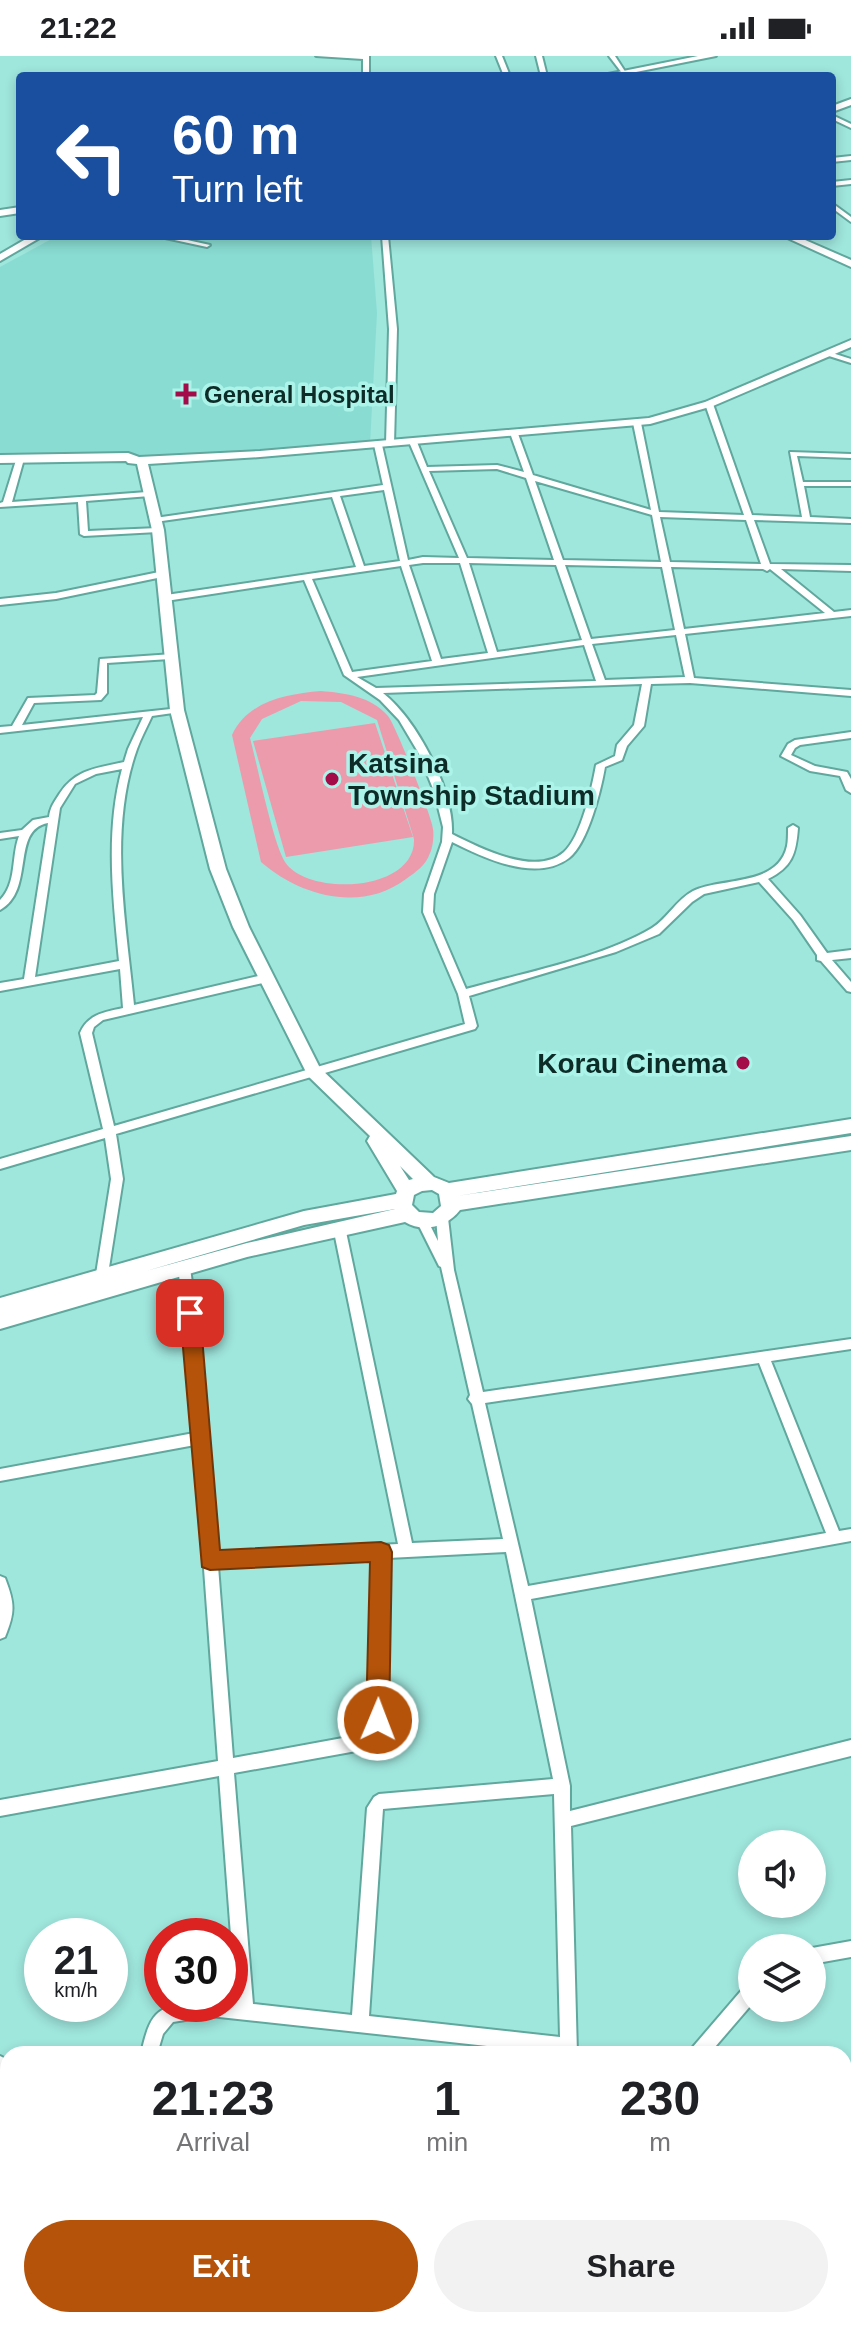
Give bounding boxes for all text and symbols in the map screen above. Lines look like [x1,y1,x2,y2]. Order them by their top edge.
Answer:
text: 21:22 [40,11,117,44]
text: 60 m [172,103,300,166]
icon: left [40,104,144,208]
text: Turn left [172,169,303,210]
place label: General Hospital [204,381,395,408]
marker: General Hospital [175,383,197,405]
place label: Katsina Township Stadium [348,748,595,811]
marker: Katsina Township Stadium [323,770,341,788]
place label: Korau Cinema [537,1048,727,1079]
marker: Korau Cinema [734,1054,752,1072]
pin [156,1279,224,1347]
icon: arrive [168,1291,212,1335]
position arrow [336,1678,420,1762]
map controls [738,1830,826,2022]
button: sound [738,1830,826,1918]
speed limit sign: 30 [144,1918,248,2022]
button: layers [738,1934,826,2022]
text: 21 [54,1938,98,1982]
text: km/h [54,1979,98,2001]
text: 21:23 [152,2072,275,2125]
text: 1 [434,2072,461,2125]
text: 230 [620,2072,700,2125]
text: Arrival [176,2127,250,2157]
text: min [426,2127,468,2157]
text: m [649,2127,671,2157]
button: Exit [24,2220,418,2312]
button: Share [434,2220,828,2312]

